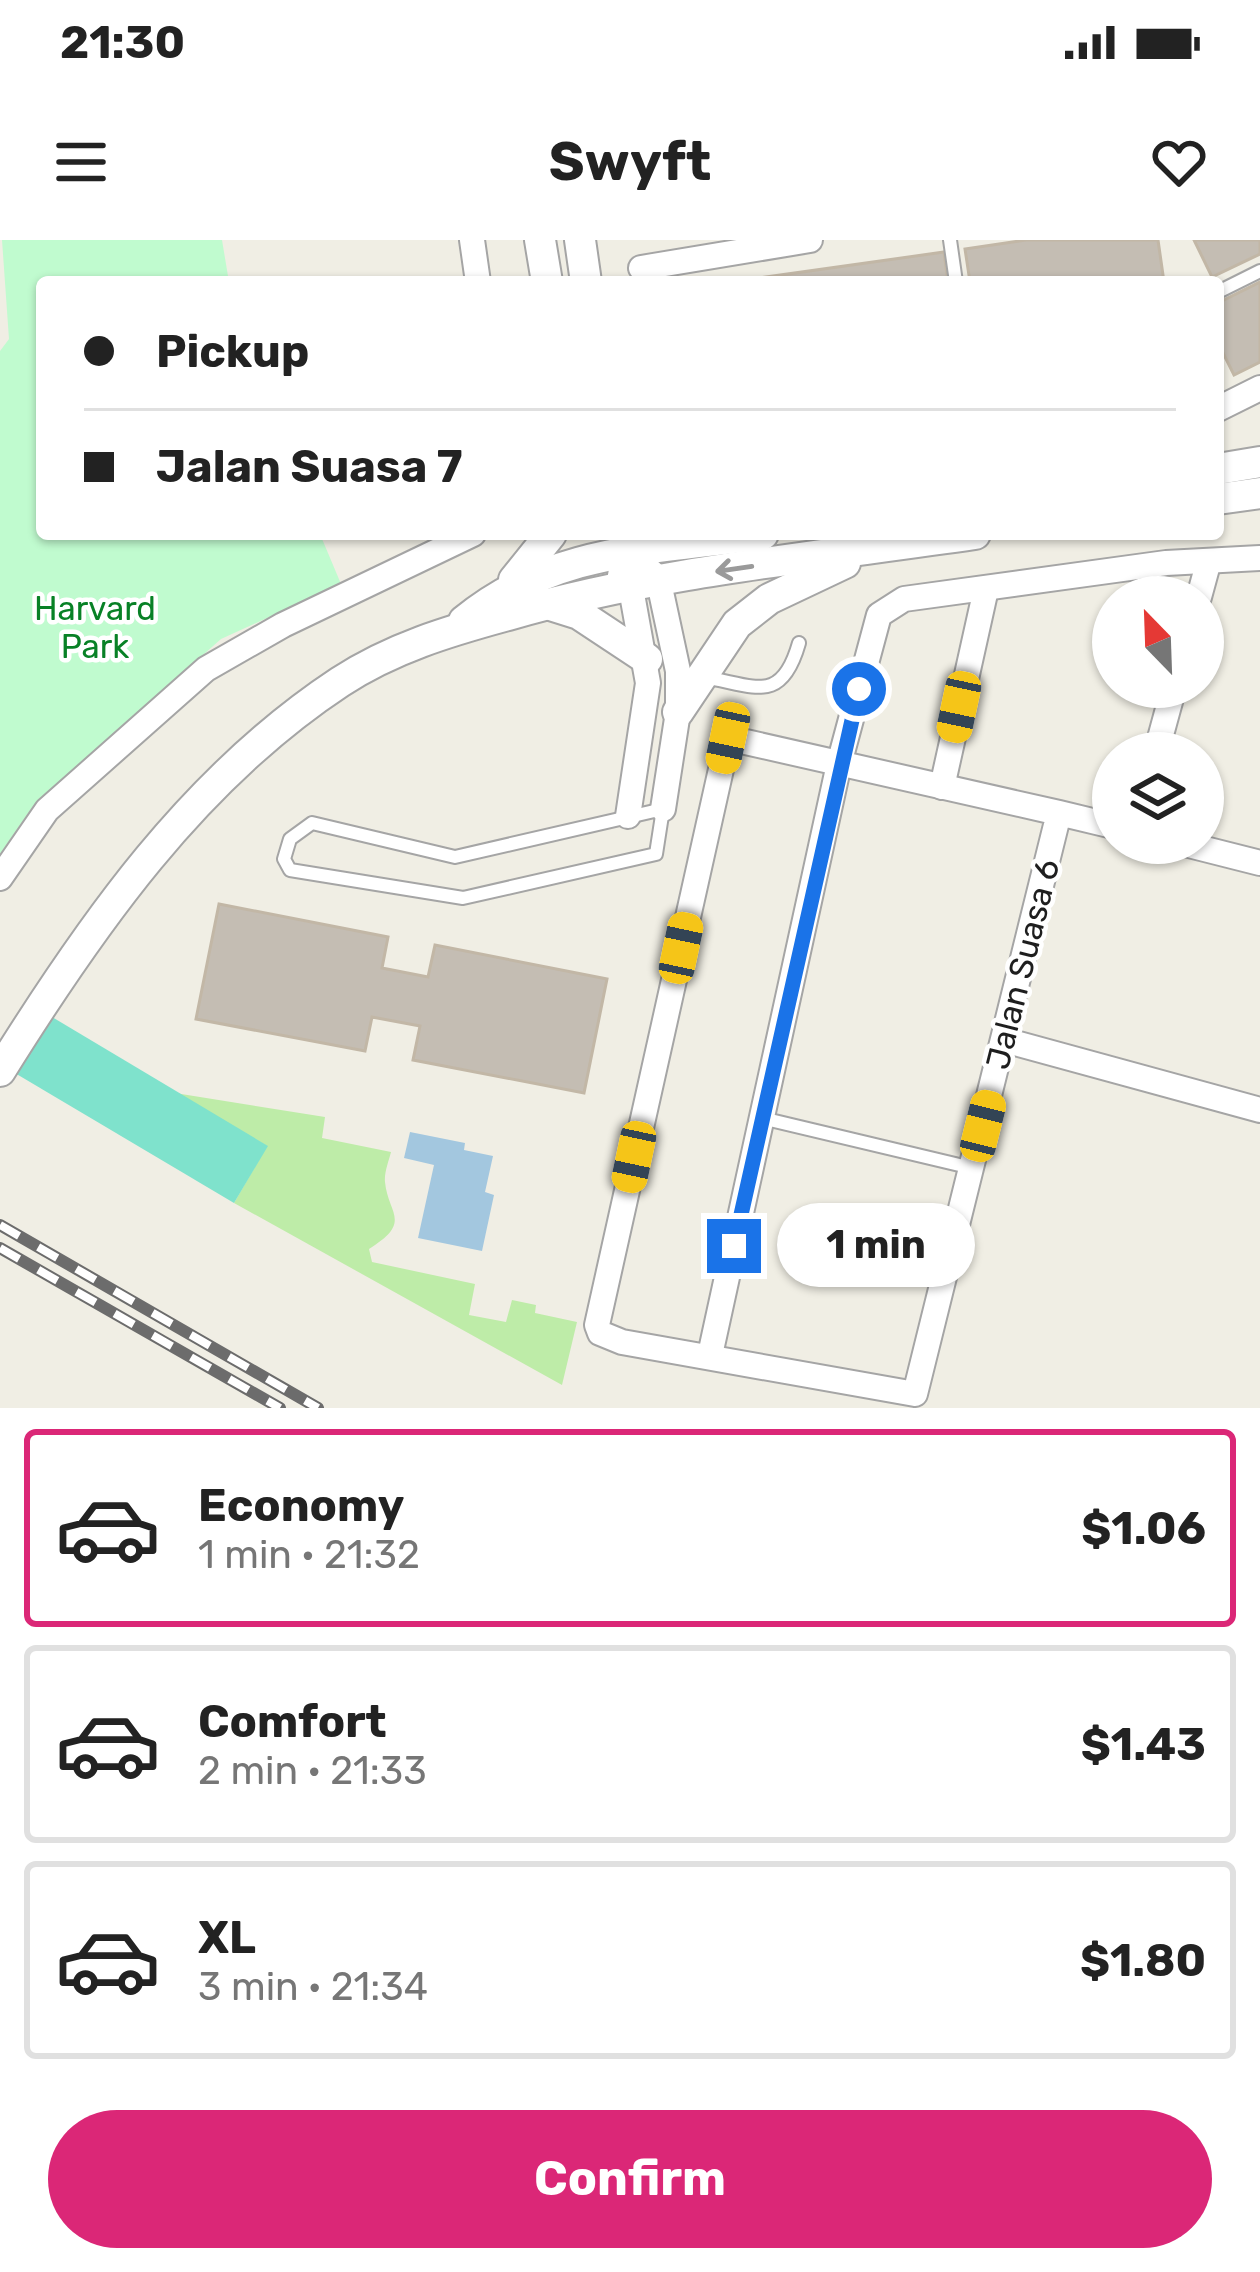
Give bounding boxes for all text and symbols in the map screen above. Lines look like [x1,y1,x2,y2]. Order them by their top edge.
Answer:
text: 21:30 [60,16,185,69]
icon: menu [48,129,114,195]
icon: heart [1146,129,1212,195]
text: Swyft [549,130,711,194]
text: Pickup [156,325,309,378]
text: Jalan Suasa 7 [156,440,463,493]
one-way arrow [715,558,754,581]
north arrow [1092,576,1224,708]
map controls [1092,576,1224,864]
park label: Harvard Park [34,589,156,666]
route start [832,662,886,716]
car [934,668,984,746]
car [703,699,753,777]
button: layers [1092,732,1224,864]
street label: Jalan Suasa 6 [978,855,1067,1073]
car [656,909,706,987]
car [957,1087,1009,1165]
car [609,1118,659,1196]
callout: 1 min [776,1204,974,1288]
route end [707,1219,761,1273]
text: 1 min [826,1222,926,1268]
icon: car [54,1474,162,1582]
text: Economy [198,1479,404,1532]
text: $1.06 [1081,1502,1206,1555]
text: 1 min · 21:32 [198,1532,420,1578]
icon: car [54,1690,162,1798]
text: Comfort [198,1695,387,1748]
text: $1.43 [1081,1718,1206,1771]
text: 2 min · 21:33 [198,1748,427,1794]
icon: car [54,1906,162,2014]
text: XL [198,1911,256,1964]
text: $1.80 [1080,1934,1206,1987]
text: 3 min · 21:34 [198,1964,428,2010]
button: Confirm [48,2110,1212,2248]

